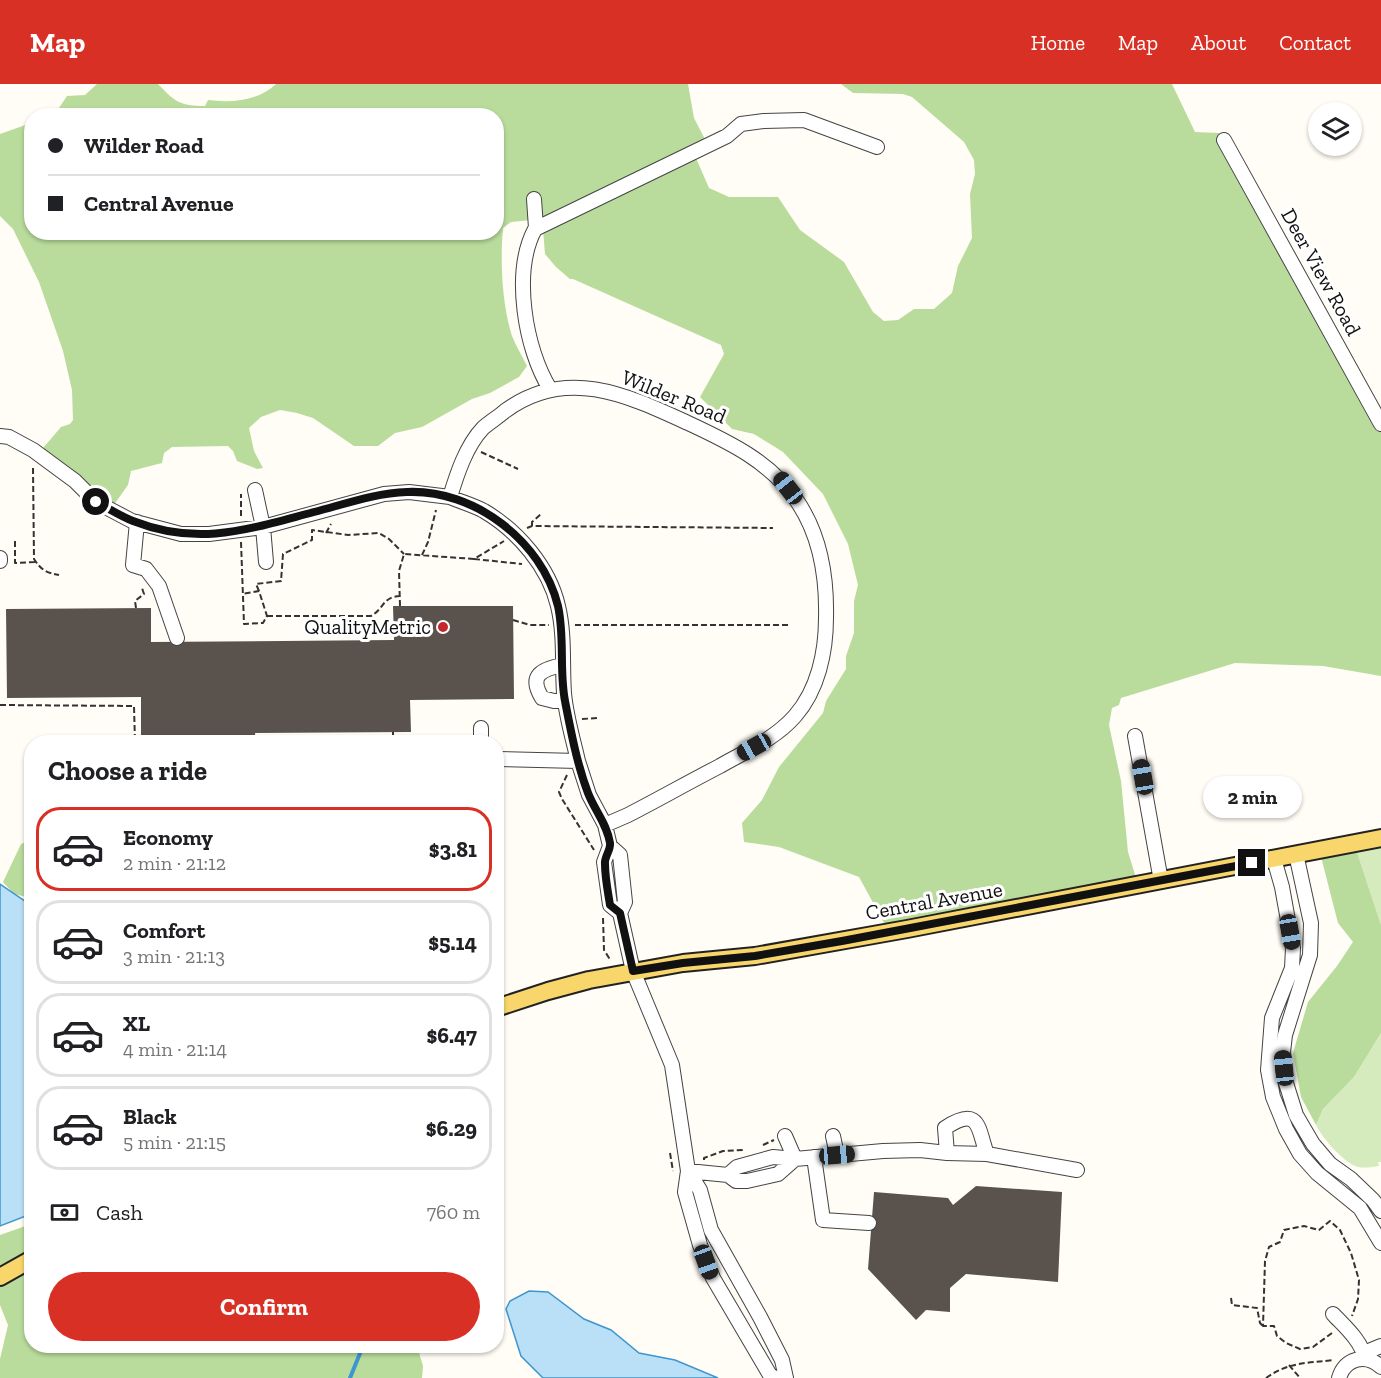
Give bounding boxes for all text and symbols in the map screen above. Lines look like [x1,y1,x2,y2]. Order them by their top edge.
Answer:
text: Map [30,26,85,59]
text: Home [1031,30,1085,55]
text: Map [1118,30,1158,55]
text: About [1191,30,1246,55]
text: Contact [1279,30,1351,55]
map controls [1308,102,1362,156]
button: layers [1308,102,1362,156]
text: Wilder Road [84,132,204,159]
text: Central Avenue [84,190,234,217]
street label: Deer View Road [1276,204,1367,340]
street label: Wilder Road [618,364,731,429]
car [770,468,806,508]
route start [82,488,109,515]
place label: QualityMetric [304,614,431,639]
marker: QualityMetric [436,620,450,634]
car [734,730,774,764]
text: Choose a ride [48,755,207,787]
car [1131,758,1155,796]
callout: 2 min [1202,776,1302,818]
text: 2 min [1228,785,1277,809]
icon: car [51,822,105,876]
text: Economy [123,824,213,851]
text: $3.81 [429,836,477,863]
route end [1238,849,1265,876]
text: 2 min · 21:12 [123,851,226,875]
street label: Central Avenue [864,876,1004,925]
car [1278,913,1302,951]
icon: car [51,915,105,969]
text: Comfort [123,917,205,944]
text: $5.14 [428,929,477,956]
text: 3 min · 21:13 [123,944,225,968]
icon: car [51,1008,105,1062]
text: XL [123,1010,150,1037]
text: $6.47 [426,1022,477,1049]
text: 4 min · 21:14 [123,1037,227,1061]
car [1273,1049,1295,1087]
icon: car [51,1101,105,1155]
text: Black [123,1103,177,1130]
text: $6.29 [426,1115,477,1142]
text: 5 min · 21:15 [123,1130,226,1154]
car [818,1144,856,1166]
icon: cash [48,1196,81,1229]
text: Cash [96,1199,143,1226]
text: 760 m [427,1200,480,1224]
car [691,1242,721,1282]
button: Confirm [48,1272,480,1341]

